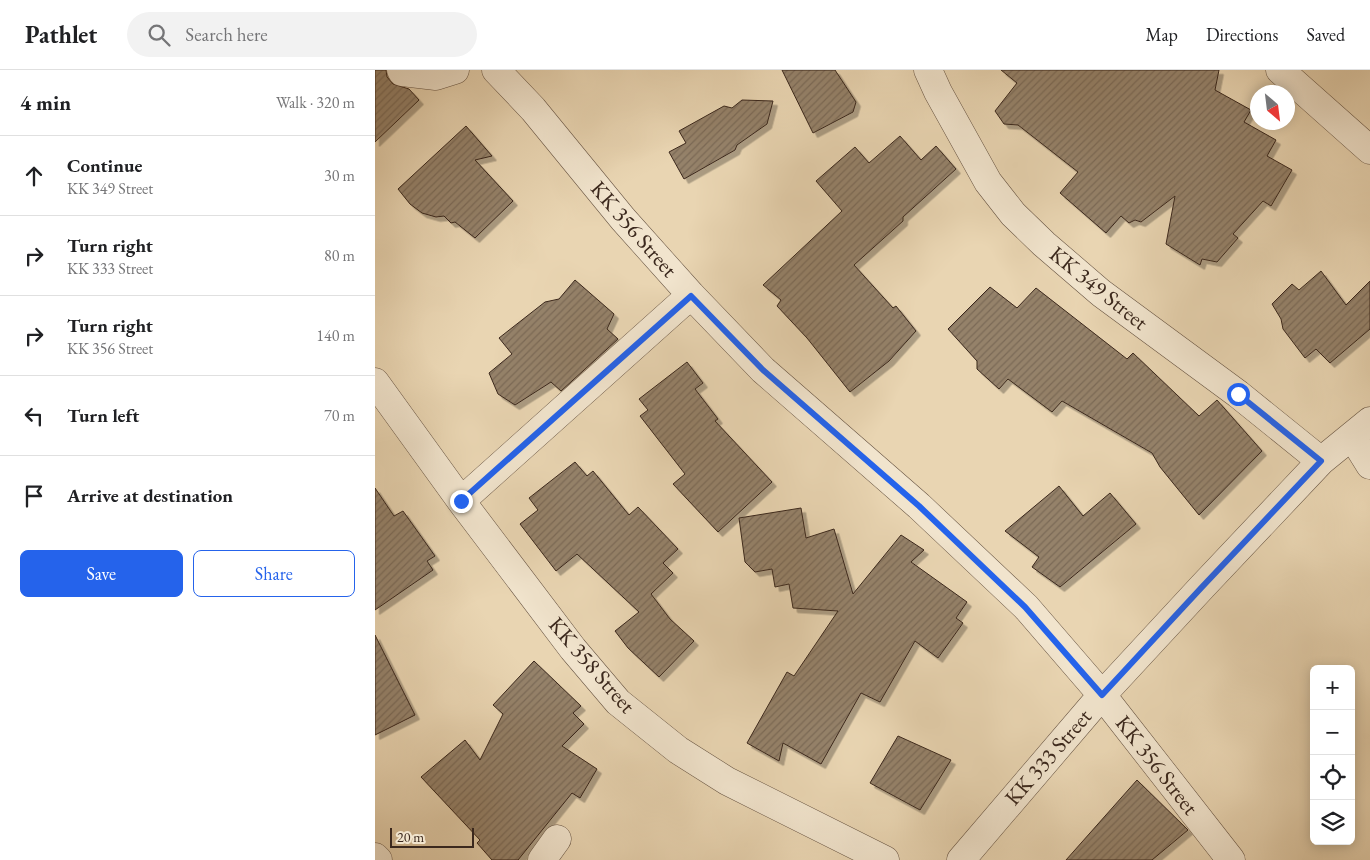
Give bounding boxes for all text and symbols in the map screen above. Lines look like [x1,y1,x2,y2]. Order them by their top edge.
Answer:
search box [127,12,477,57]
text: Pathlet [25,19,97,50]
icon: search [145,21,173,49]
text: Search here [185,22,268,47]
text: Map [1146,23,1178,46]
text: Directions [1206,23,1278,46]
text: Saved [1306,23,1345,46]
north arrow [1250,85,1295,130]
text: 4 min [20,89,71,116]
text: Walk · 320 m [276,92,355,113]
text: Continue [67,153,142,178]
icon: ahead [20,162,48,190]
text: 30 m [324,165,355,186]
street label: KK 356 Street [584,175,684,283]
text: KK 349 Street [67,178,153,199]
text: Turn right [67,233,153,258]
street label: KK 349 Street [1044,239,1154,337]
icon: right [20,242,48,270]
text: 80 m [324,245,355,266]
text: KK 333 Street [67,258,153,279]
text: Turn right [67,313,153,338]
icon: right [20,322,48,350]
text: 140 m [316,325,355,346]
text: KK 356 Street [67,338,153,359]
route start [1227,383,1250,406]
icon: left [20,402,48,430]
text: Turn left [67,403,139,428]
text: 70 m [324,405,355,426]
icon: arrive [20,482,48,510]
text: Arrive at destination [67,483,233,508]
route end [450,490,473,513]
button: Save [20,550,183,597]
button: Share [193,550,355,597]
street label: KK 358 Street [542,611,642,719]
map controls [1310,665,1355,845]
button: + [1310,665,1355,710]
street label: KK 333 Street [998,703,1098,811]
street label: KK 356 Street [1109,709,1205,821]
button: − [1310,710,1355,755]
button: locate [1310,755,1355,800]
button: layers [1310,800,1355,845]
scale bar [390,825,474,848]
text: 20 m [397,828,424,846]

